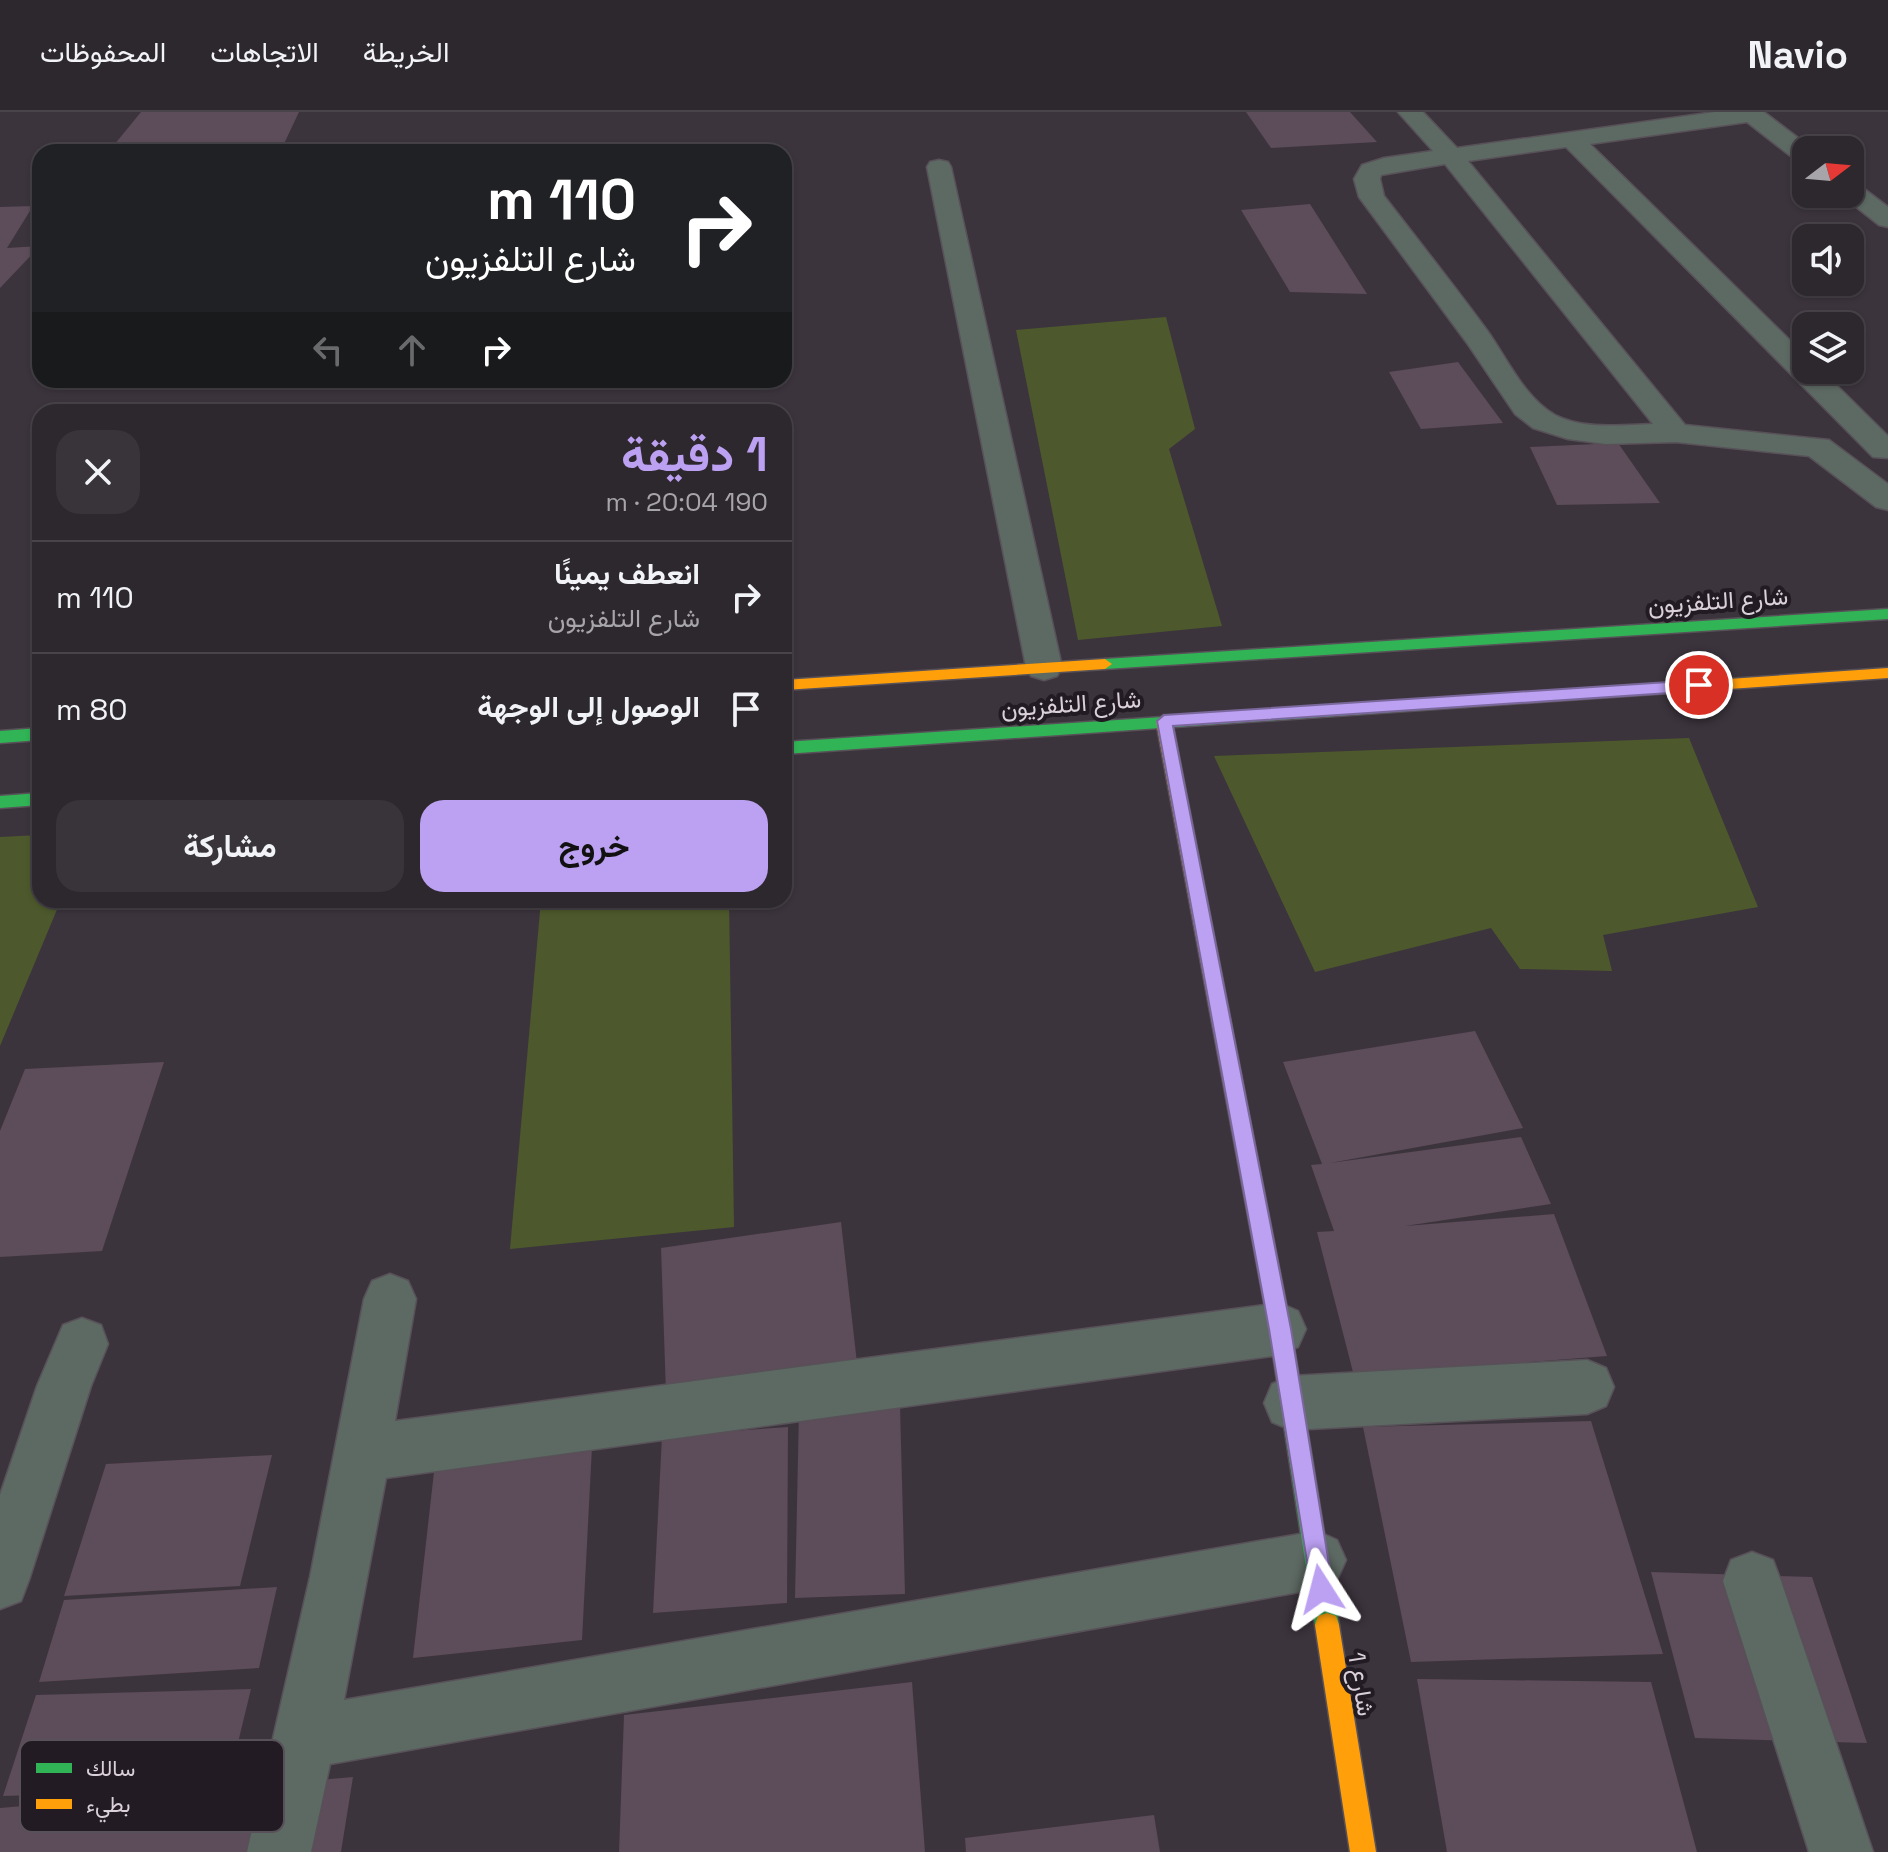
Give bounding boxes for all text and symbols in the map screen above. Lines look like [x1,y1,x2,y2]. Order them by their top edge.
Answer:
text: Navio [1747,31,1848,79]
text: المحفوظات [40,34,166,70]
text: الاتجاهات [210,34,319,70]
text: الخريطة [363,34,449,70]
north arrow [1792,136,1864,208]
map controls [1792,136,1864,384]
text: 110 m [487,164,636,235]
icon: right [664,176,768,280]
button: sound [1792,224,1864,296]
text: شارع التلفزيون [425,236,636,282]
button: layers [1792,312,1864,384]
icon: left [306,328,350,372]
icon: ahead [390,328,434,372]
icon: right [474,328,518,372]
text: 1 دقيقة [621,424,768,485]
button: close [56,430,140,514]
text: 190 m · 20:04 [605,485,768,519]
text: انعطف يمينًا [554,554,700,593]
icon: right [724,575,768,619]
text: 110 m [56,578,134,617]
street label: شارع التلفزيون [1647,580,1789,622]
text: شارع التلفزيون [548,601,700,635]
pin [1665,651,1733,719]
icon: arrive [1677,663,1721,707]
street label: شارع التلفزيون [1000,683,1142,725]
text: الوصول إلى الوجهة [477,687,700,726]
icon: arrive [724,687,768,731]
text: 80 m [56,690,127,729]
button: مشاركة [56,800,404,892]
button: خروج [420,800,768,892]
position arrow [1279,1547,1363,1631]
street label: شارع 1 [1340,1650,1382,1718]
legend [20,1740,284,1832]
text: سالك [86,1754,135,1782]
text: بطيء [86,1790,131,1823]

